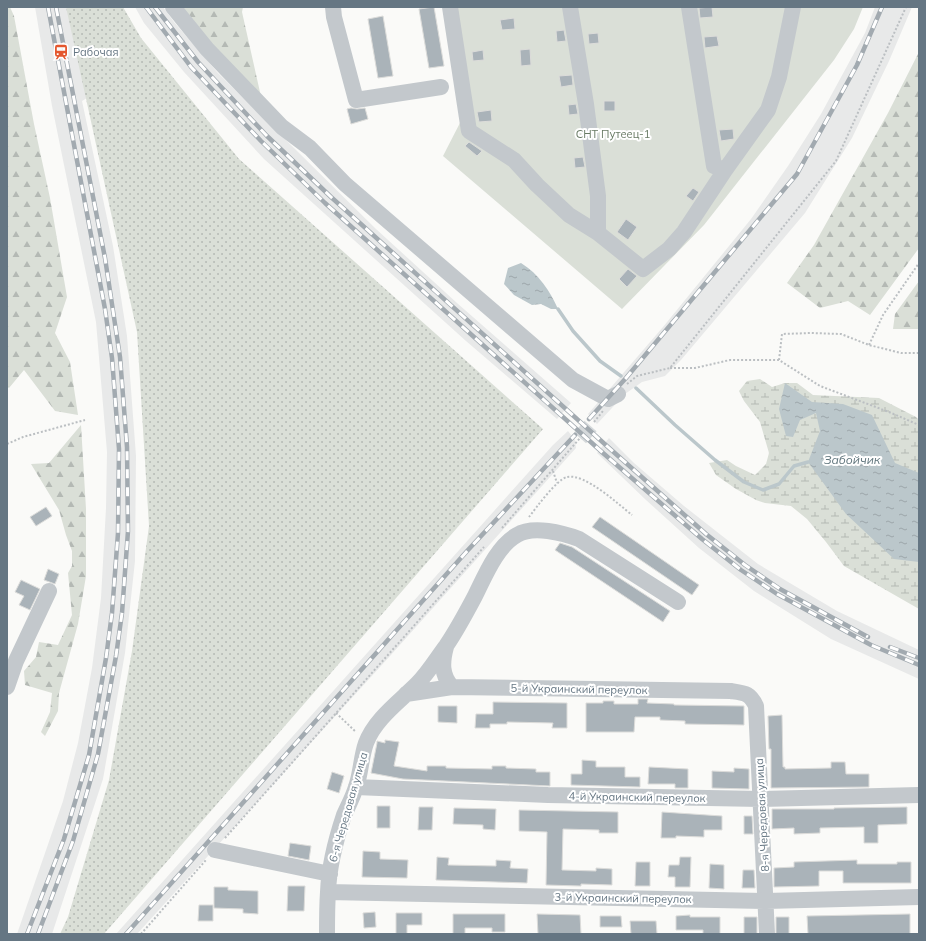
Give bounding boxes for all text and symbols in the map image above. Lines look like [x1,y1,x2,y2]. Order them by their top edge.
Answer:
station icon: Рабочая [52,43,70,61]
place label: Рабочая [73,45,118,59]
park label: СНТ Путеец-1 [576,127,650,141]
water label: Забойчик [824,452,881,467]
street label: 5-й Украинский переулок [510,681,648,697]
street label: 6-я Чередовая улица [326,750,370,864]
street label: 8-я Чередовая улица [752,758,772,872]
street label: 4-й Украинский переулок [568,789,706,805]
street label: 3-й Украинский переулок [554,890,692,906]

